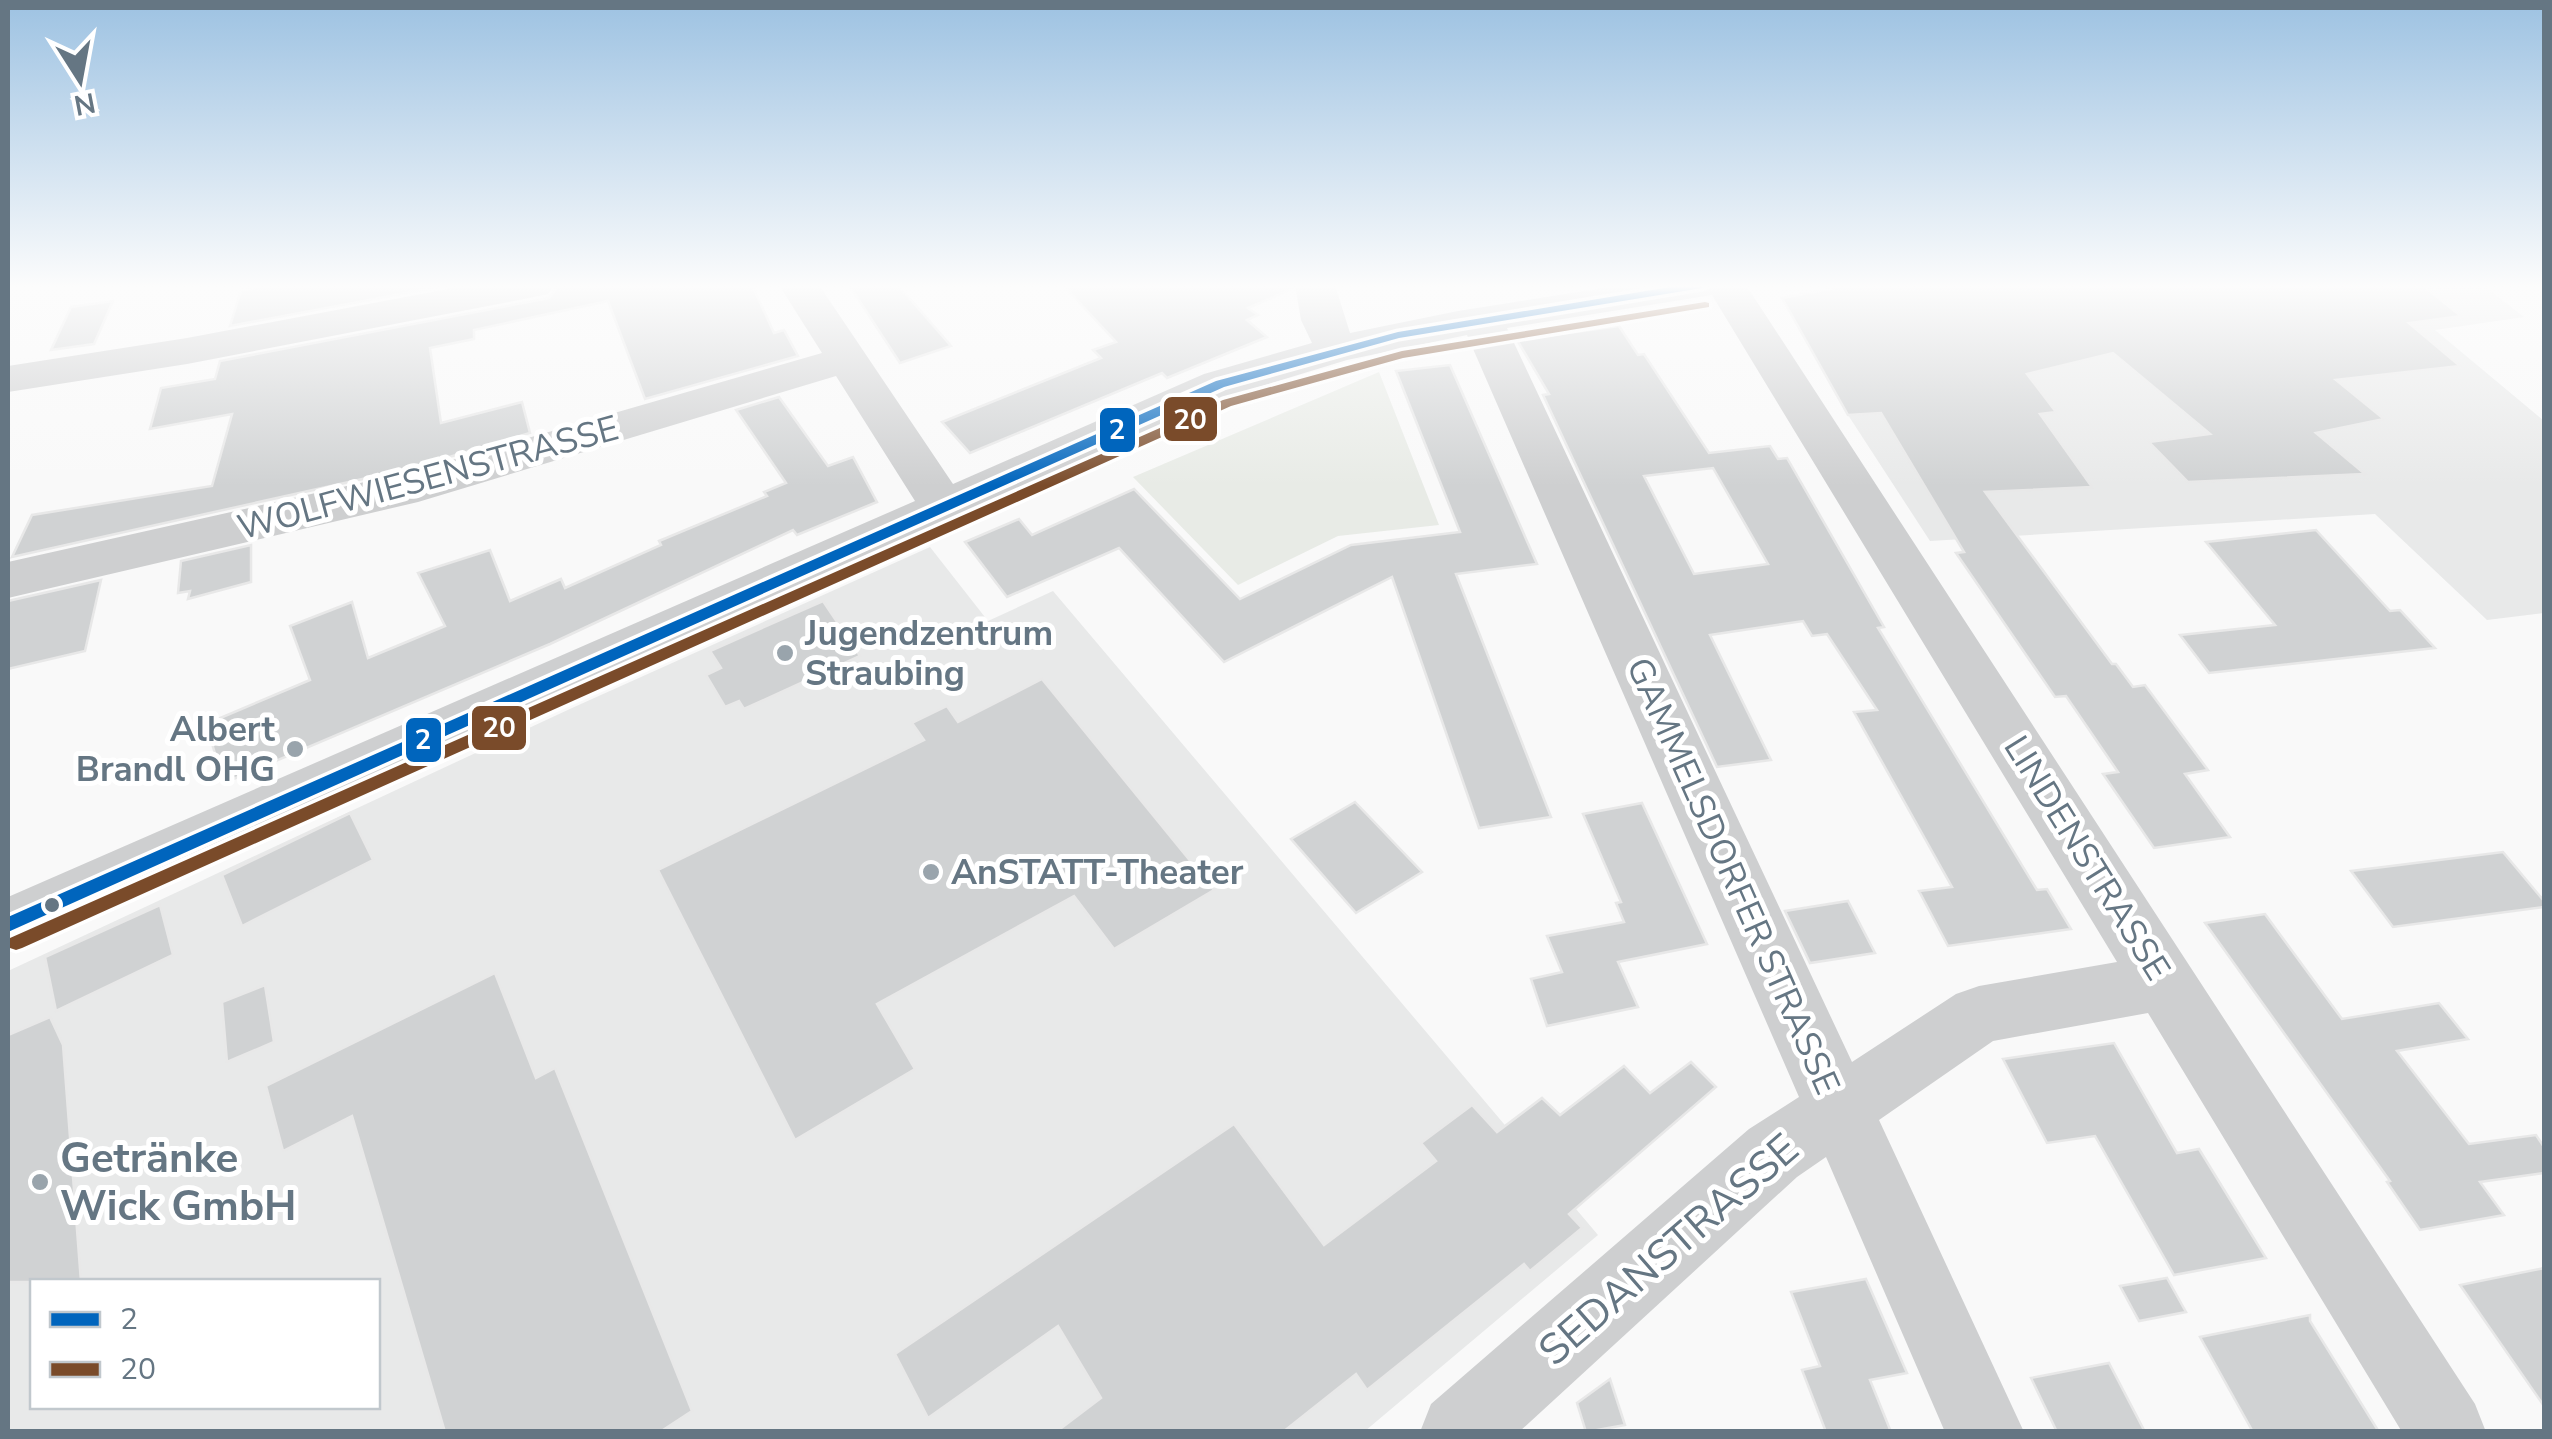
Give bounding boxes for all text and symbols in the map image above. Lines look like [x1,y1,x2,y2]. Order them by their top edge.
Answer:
north arrow [30,30,130,130]
text: N [71,83,98,124]
line badge: 20 [1162,395,1219,443]
text: 20 [1173,401,1207,439]
street label: WOLFWIESENSTRASSE [232,405,624,551]
line badge: 2 [1098,406,1137,454]
text: 2 [1109,411,1125,449]
place label: Jugendzentrum Straubing [804,610,1053,697]
marker: Jugendzentrum Straubing [774,642,796,664]
street label: GAMMELSDORFER STRASSE [1615,650,1851,1102]
line badge: 20 [470,704,528,752]
place label: Albert Brandl OHG [76,706,276,793]
text: 20 [482,709,516,747]
line badge: 2 [404,716,443,764]
text: 2 [415,721,431,759]
street label: LINDENSTRASSE [1993,727,2181,989]
marker: Albert Brandl OHG [284,738,306,760]
place label: AnSTATT-Theater [951,849,1244,896]
marker: AnSTATT-Theater [920,861,942,883]
unlabelled marker [42,895,62,915]
street label: SEDANSTRASSE [1527,1121,1811,1379]
place label: Getränke Wick GmbH [60,1130,297,1235]
marker: Getränke Wick GmbH [29,1171,51,1193]
legend [30,1279,380,1409]
text: 2 [120,1299,138,1340]
text: 20 [120,1349,156,1390]

